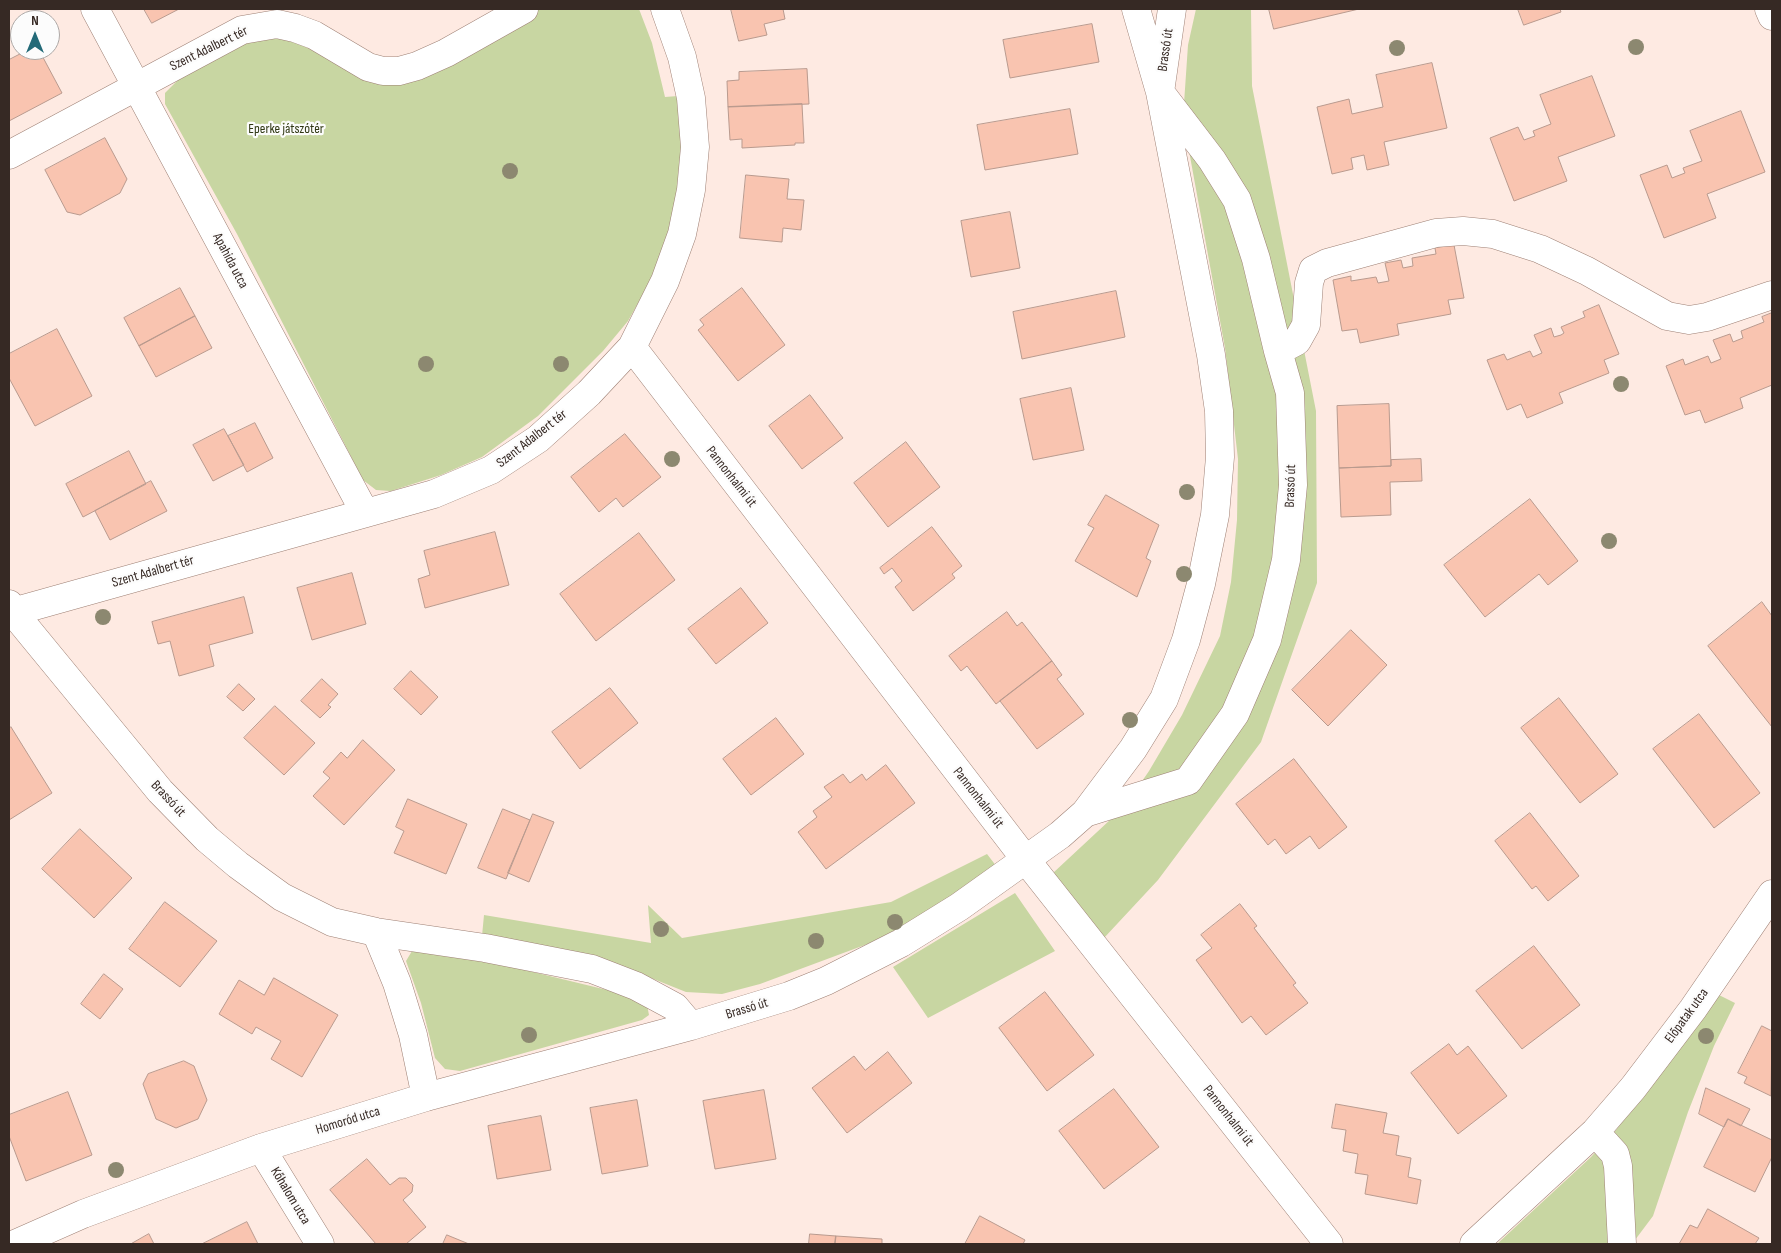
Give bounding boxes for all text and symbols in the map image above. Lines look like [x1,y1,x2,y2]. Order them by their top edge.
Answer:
north arrow [10,10,60,60]
text: N [31,12,39,29]
street label: Szent Adalbert tér [167,23,251,75]
street label: Brassó út [1155,27,1177,73]
park label: Eperke játszótér [248,121,324,137]
street label: Apahida utca [208,230,252,292]
street label: Szent Adalbert tér [494,406,570,472]
street label: Pannonhalmi út [702,443,760,511]
street label: Brassó út [1282,464,1300,508]
street label: Szent Adalbert tér [110,552,196,592]
street label: Pannonhalmi út [949,764,1007,832]
street label: Brassó út [147,777,189,821]
street label: Előpatak utca [1662,985,1712,1047]
street label: Brassó út [724,995,770,1023]
street label: Pannonhalmi út [1199,1082,1257,1150]
street label: Homoród utca [314,1103,382,1139]
street label: Kőhalom utca [266,1164,314,1228]

